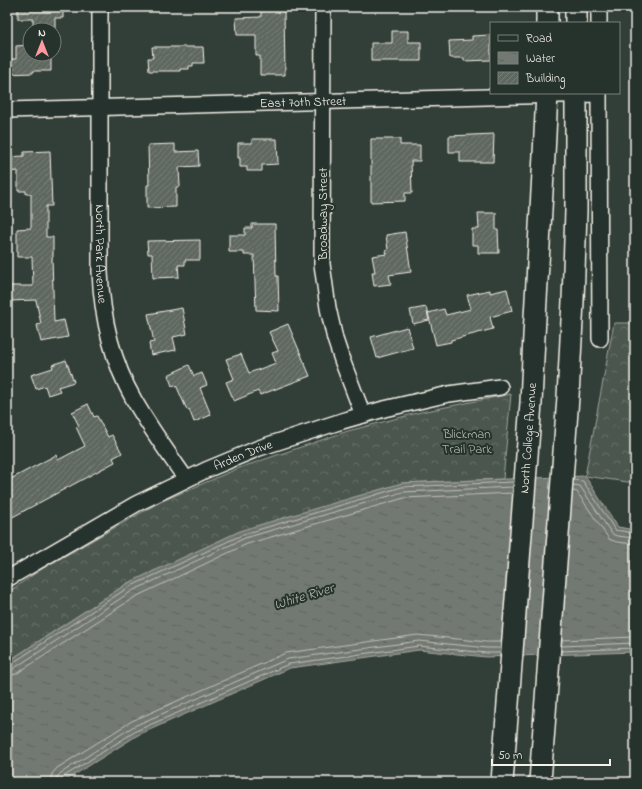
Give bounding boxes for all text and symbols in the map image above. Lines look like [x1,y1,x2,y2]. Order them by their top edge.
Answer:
north arrow [22,22,62,62]
legend [490,22,620,94]
text: N [38,25,46,41]
text: Road [526,30,552,48]
text: Water [526,50,555,68]
text: Building [525,70,565,89]
street label: East 70th Street [259,91,347,113]
street label: Broadway Street [314,167,334,261]
street label: North Park Avenue [91,204,112,305]
street label: North College Avenue [515,382,541,494]
park label: Blickman Trail Park [442,425,492,459]
street label: Arden Drive [211,435,275,475]
water label: White River [272,578,338,616]
scale bar [492,741,610,767]
text: 50 m [498,747,522,765]

